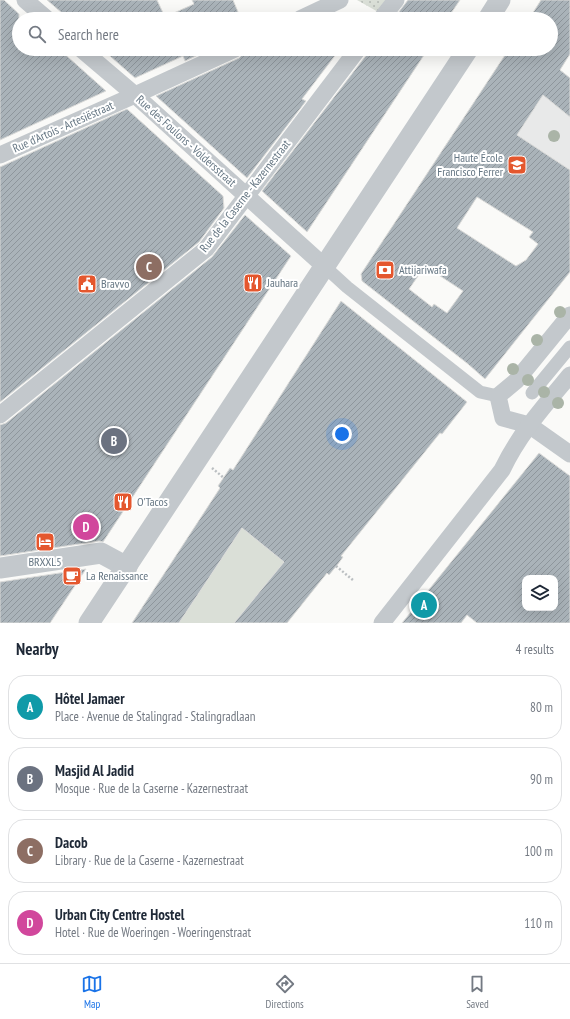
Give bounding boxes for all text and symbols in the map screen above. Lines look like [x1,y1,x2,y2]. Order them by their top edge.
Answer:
search box [12,12,558,56]
icon: search [26,23,48,45]
text: Search here [58,25,119,44]
street label: Rue des Foulons - Voldersstraat [133,92,240,190]
street label: Rue d'Artois - Artesiëstraat [10,97,116,156]
street label: Rue de la Caserne - Kazernestraat [196,136,294,255]
place label: Haute École Francisco Ferrer [437,150,504,179]
school or university icon: Haute École Francisco Ferrer [506,154,528,176]
pin: C [136,252,162,282]
bank icon: Attijariwafa [374,259,396,281]
place label: Attijariwafa [399,262,447,277]
restaurant icon: Jauhara [242,272,264,294]
public building icon: Bravvo [76,273,98,295]
place label: Jauhara [266,275,298,290]
place label: Bravvo [101,276,129,291]
your location [332,424,352,444]
pin: B [101,426,127,456]
restaurant icon: O'Tacos [112,491,134,513]
place label: O'Tacos [137,494,168,509]
pin: D [73,512,99,542]
hotel icon: BRXXL5 [34,531,56,553]
place label: BRXXL5 [28,554,62,569]
cafe icon: La Renaissance [61,565,83,587]
place label: La Renaissance [86,568,148,583]
map controls [522,575,558,611]
button: layers [522,575,558,611]
pin: A [411,590,437,620]
text: Nearby [16,638,59,660]
text: 4 results [515,641,554,658]
text: Hôtel Jamaer [55,689,125,708]
text: A [27,699,33,716]
text: 80 m [530,699,553,716]
text: Place · Avenue de Stalingrad - Stalingradlaan [55,708,255,725]
text: Masjid Al Jadid [55,761,134,780]
text: B [27,771,33,788]
text: 90 m [530,771,553,788]
text: Mosque · Rue de la Caserne - Kazernestraat [55,780,248,797]
text: Dacob [55,833,88,852]
text: C [27,843,33,860]
text: 100 m [524,843,553,860]
text: Library · Rue de la Caserne - Kazernestraat [55,852,244,869]
text: Urban City Centre Hostel [55,905,185,924]
text: D [27,915,33,932]
text: 110 m [524,915,553,932]
text: Hotel · Rue de Woeringen - Woeringenstraat [55,924,251,941]
tab: Map [81,973,103,1011]
tab: Directions [266,973,304,1011]
tab: Saved [466,973,489,1011]

